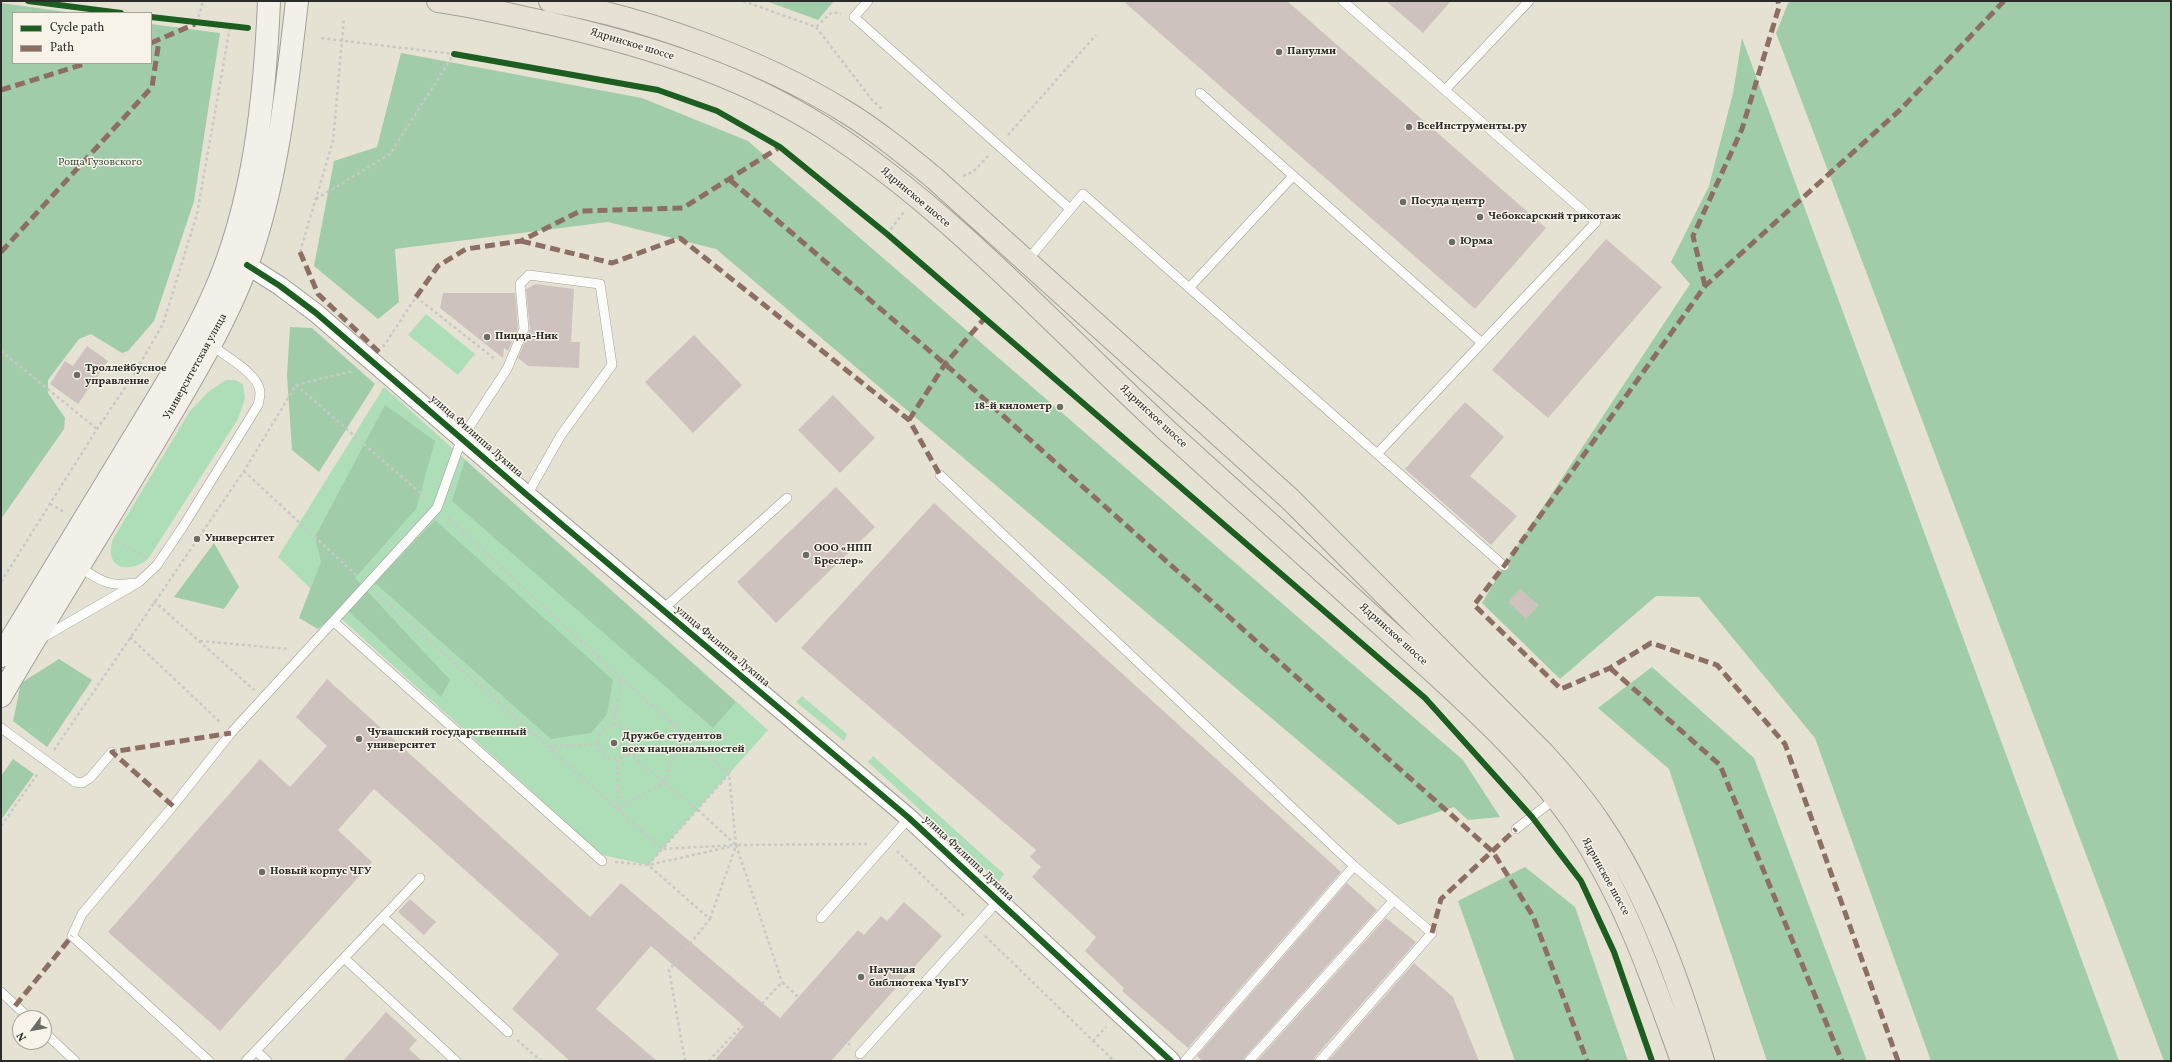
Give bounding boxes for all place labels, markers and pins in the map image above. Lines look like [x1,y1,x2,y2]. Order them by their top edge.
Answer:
place label: Панулми [1287,45,1336,59]
marker: Панулми [1274,47,1284,57]
place label: ВсеИнструменты.ру [1417,120,1527,134]
marker: ВсеИнструменты.ру [1404,122,1414,132]
place label: Посуда центр [1411,195,1485,209]
marker: Посуда центр [1398,197,1408,207]
place label: Чебоксарский трикотаж [1488,210,1621,224]
marker: Чебоксарский трикотаж [1475,212,1485,222]
place label: Юрма [1460,235,1493,249]
marker: Юрма [1447,237,1457,247]
place label: Пицца-Ник [495,330,558,344]
marker: Пицца-Ник [482,332,492,342]
place label: Троллейбусное управление [85,362,167,388]
marker: Троллейбусное управление [72,370,82,380]
place label: 18-й километр [975,400,1052,414]
marker: 18-й километр [1055,402,1065,412]
place label: Университет [205,532,274,546]
marker: Университет [192,534,202,544]
place label: ООО «НПП Бреслер» [814,542,872,568]
marker: ООО «НПП Бреслер» [801,550,811,560]
place label: Чувашский государственный университет [367,726,527,752]
place label: Дружбе студентов всех национальностей [622,730,745,756]
marker: Чувашский государственный университет [354,734,364,744]
marker: Дружбе студентов всех национальностей [609,738,619,748]
place label: Новый корпус ЧГУ [270,865,371,879]
marker: Новый корпус ЧГУ [257,867,267,877]
place label: Научная библиотека ЧувГУ [869,964,969,990]
marker: Научная библиотека ЧувГУ [856,972,866,982]

